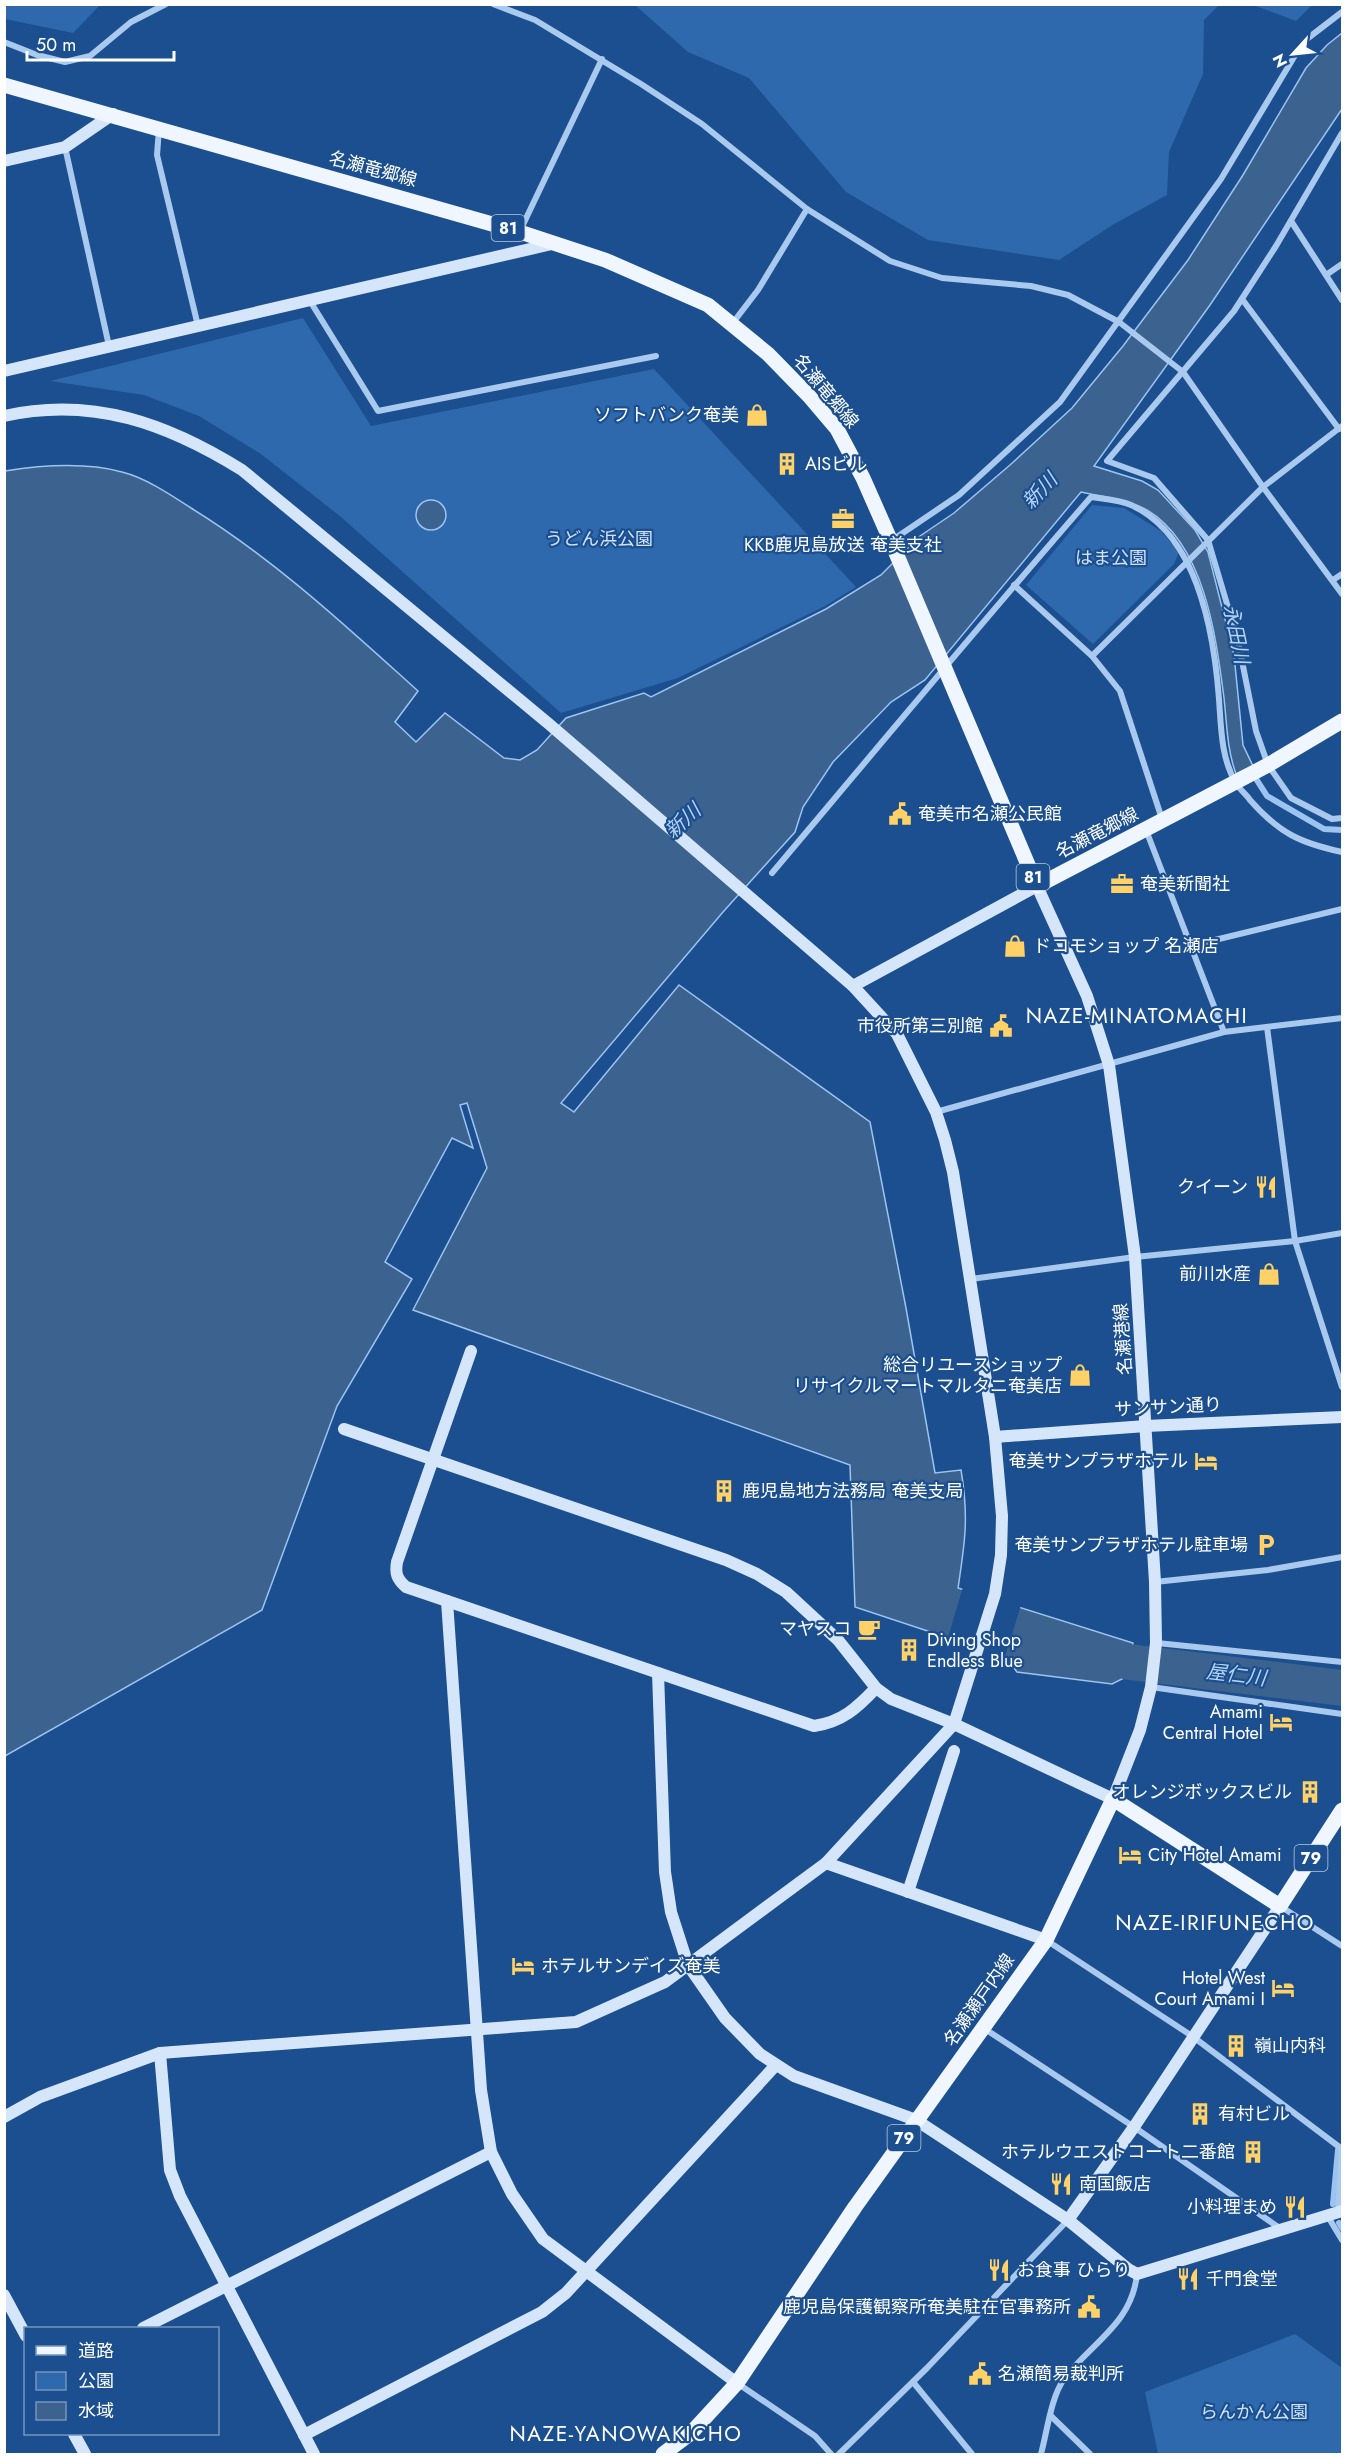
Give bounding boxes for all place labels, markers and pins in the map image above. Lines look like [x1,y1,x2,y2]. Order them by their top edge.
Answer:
place label: ソフトバンク奄美 [594,402,739,428]
shop icon: ソフトバンク奄美 [744,402,770,428]
building icon: AISビル [774,451,800,477]
place label: AISビル [805,451,867,477]
office icon: KKB鹿児島放送 奄美支社 [830,506,856,532]
place label: KKB鹿児島放送 奄美支社 [744,532,942,558]
public building icon: 奄美市名瀬公民館 [887,801,913,827]
place label: 奄美市名瀬公民館 [918,801,1062,827]
office icon: 奄美新聞社 [1109,871,1135,897]
place label: 奄美新聞社 [1140,871,1230,897]
shop icon: ドコモショップ 名瀬店 [1002,933,1028,959]
place label: ドコモショップ 名瀬店 [1033,933,1218,959]
place label: 市役所第三別館 [857,1013,983,1039]
public building icon: 市役所第三別館 [988,1013,1014,1039]
place label: クイーン [1177,1174,1248,1200]
restaurant icon: クイーン [1253,1174,1279,1200]
place label: 前川水産 [1179,1261,1251,1287]
shop icon: 前川水産 [1256,1261,1282,1287]
place label: 総合リユースショップ リサイクルマートマルタニ奄美店 [793,1352,1062,1399]
shop icon: 総合リユースショップ リサイクルマートマルタニ奄美店 [1067,1362,1093,1388]
place label: 奄美サンプラザホテル [1009,1448,1188,1474]
hotel icon: 奄美サンプラザホテル [1193,1448,1219,1474]
building icon: 鹿児島地方法務局 奄美支局 [711,1478,737,1504]
place label: 鹿児島地方法務局 奄美支局 [742,1478,963,1504]
place label: 奄美サンプラザホテル駐車場 [1015,1532,1248,1558]
parking icon: 奄美サンプラザホテル駐車場 [1253,1532,1279,1558]
place label: マヤスコ [779,1616,851,1642]
cafe icon: マヤスコ [856,1616,882,1642]
place label: Diving Shop Endless Blue [927,1627,1023,1674]
building icon: Diving Shop Endless Blue [896,1637,922,1663]
place label: Amami Central Hotel [1163,1699,1263,1746]
hotel icon: Amami Central Hotel [1268,1709,1294,1735]
place label: オレンジボックスビル [1113,1779,1292,1805]
building icon: オレンジボックスビル [1297,1779,1323,1805]
hotel icon: City Hotel Amami [1117,1842,1143,1868]
place label: City Hotel Amami [1148,1842,1282,1868]
hotel icon: ホテルサンデイズ奄美 [510,1953,536,1979]
place label: ホテルサンデイズ奄美 [541,1953,720,1979]
place label: Hotel West Court Amami I [1154,1965,1266,2012]
hotel icon: Hotel West Court Amami I [1270,1975,1296,2001]
building icon: 嶺山内科 [1223,2033,1249,2059]
place label: 嶺山内科 [1254,2033,1326,2059]
building icon: 有村ビル [1187,2101,1213,2127]
place label: 有村ビル [1218,2101,1290,2127]
place label: ホテルウエストコート二番館 [1001,2139,1235,2165]
building icon: ホテルウエストコート二番館 [1240,2139,1266,2165]
restaurant icon: 南国飯店 [1048,2171,1074,2197]
place label: 南国飯店 [1079,2171,1151,2197]
place label: 小料理まめ [1187,2194,1277,2220]
restaurant icon: 小料理まめ [1282,2194,1308,2220]
restaurant icon: お食事 ひらり [986,2257,1012,2283]
place label: お食事 ひらり [1017,2257,1130,2283]
restaurant icon: 千門食堂 [1175,2266,1201,2292]
place label: 千門食堂 [1206,2266,1278,2292]
place label: 鹿児島保護観察所奄美駐在官事務所 [783,2294,1071,2320]
public building icon: 鹿児島保護観察所奄美駐在官事務所 [1076,2294,1102,2320]
public building icon: 名瀬簡易裁判所 [967,2361,993,2387]
place label: 名瀬簡易裁判所 [998,2361,1124,2387]

